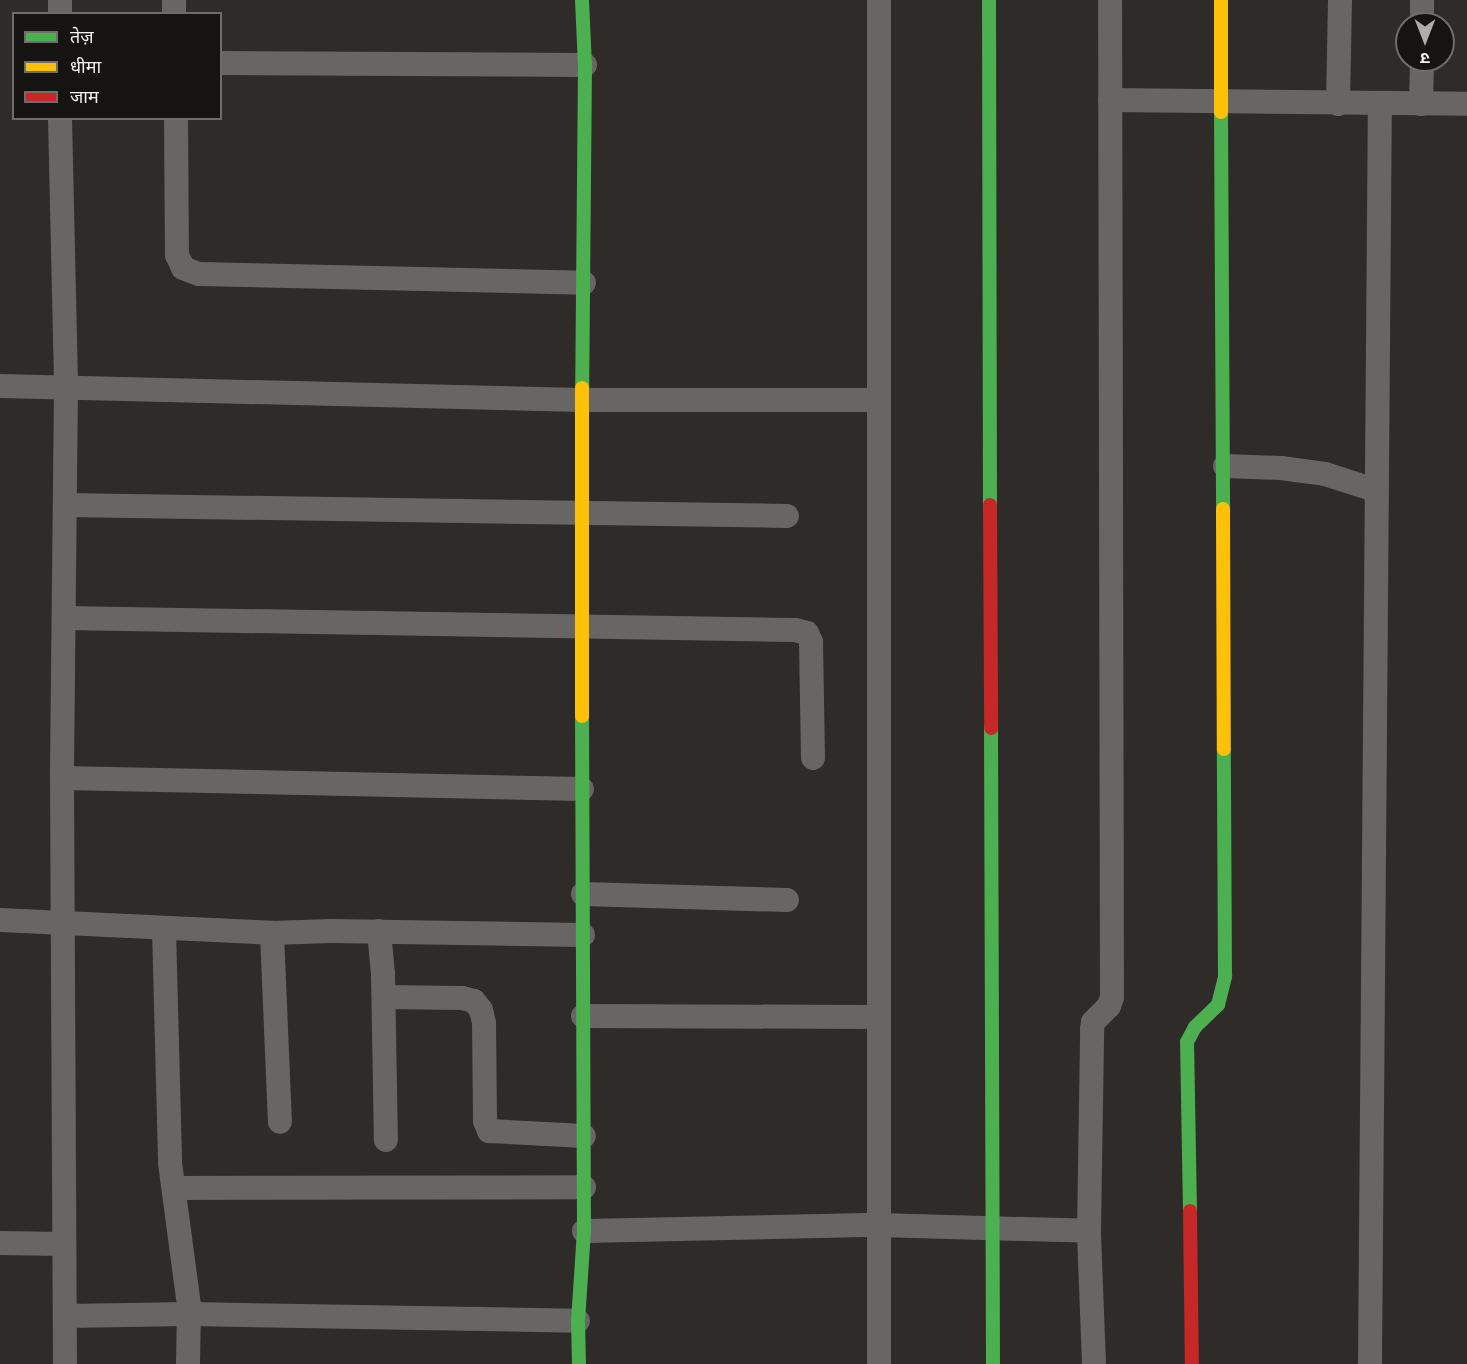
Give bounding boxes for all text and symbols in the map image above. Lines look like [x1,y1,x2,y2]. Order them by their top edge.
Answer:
legend [12,12,222,120]
north arrow [1395,12,1455,72]
text: तेज़ [70,25,94,49]
text: उ [1420,48,1430,69]
text: धीमा [70,55,101,79]
text: जाम [70,85,99,109]

